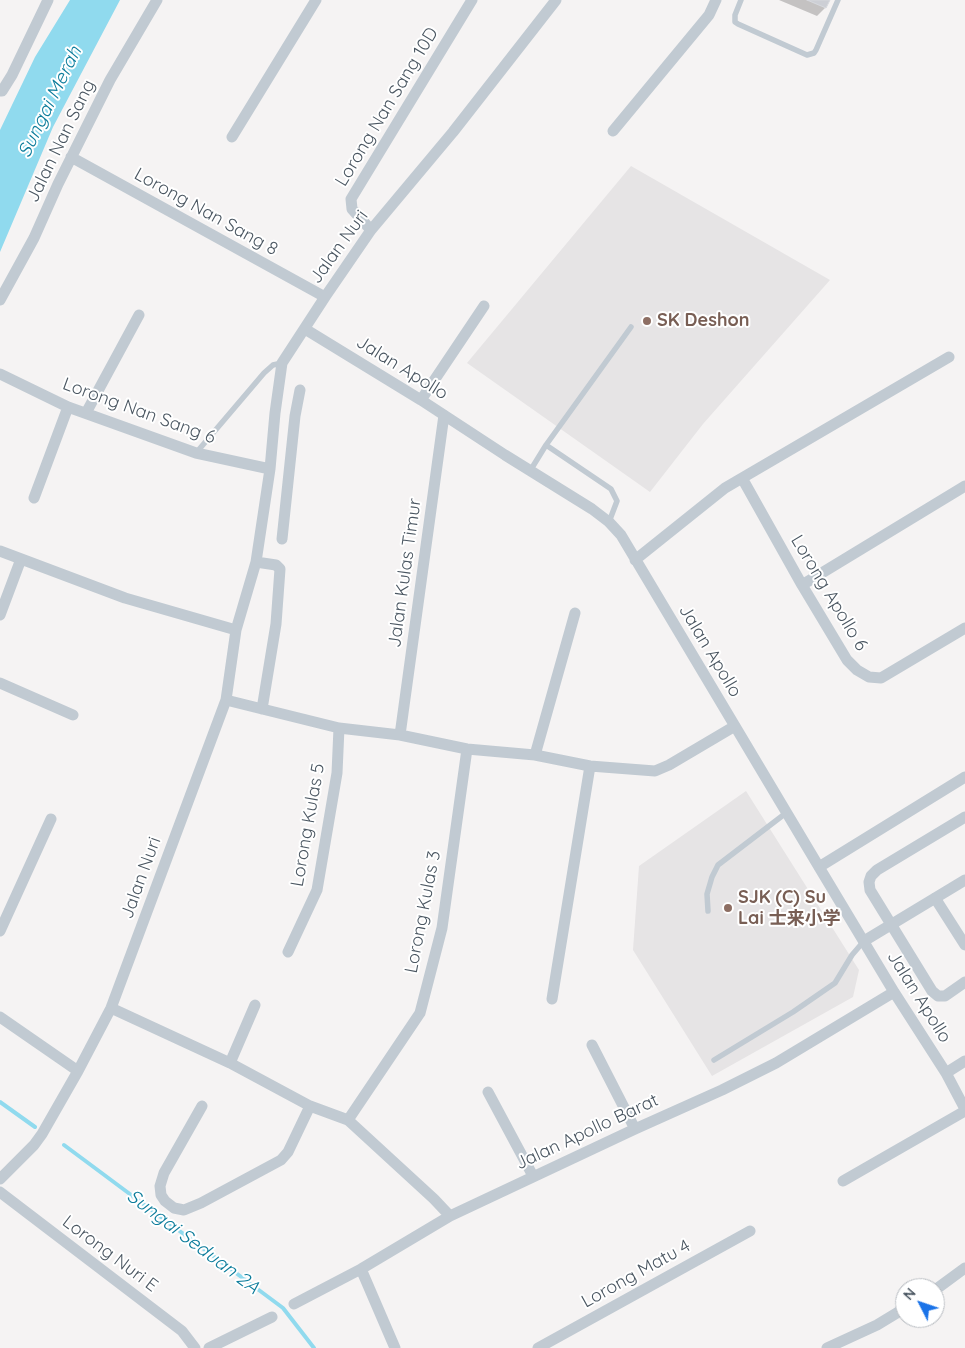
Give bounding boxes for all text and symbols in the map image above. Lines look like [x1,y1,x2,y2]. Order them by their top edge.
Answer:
street label: Lorong Nan Sang 10D [331,24,443,190]
water label: Sungai Merah [13,43,87,161]
street label: Jalan Nan Sang [22,76,100,206]
street label: Lorong Nan Sang 8 [130,164,282,260]
street label: Jalan Nuri [305,206,373,288]
place label: SK Deshon [657,310,749,332]
marker: SK Deshon [641,315,653,327]
street label: Jalan Apollo [352,331,452,405]
street label: Lorong Nan Sang 6 [60,373,218,449]
street label: Jalan Kulas Timur [384,497,426,649]
street label: Lorong Apollo 6 [786,531,872,655]
street label: Jalan Apollo [674,601,746,701]
street label: Lorong Kulas 5 [287,762,329,888]
street label: Jalan Nuri [116,834,166,922]
street label: Lorong Kulas 3 [401,849,445,975]
place label: SJK (C) Su Lai 士来小学 [738,887,841,930]
marker: SJK (C) Su Lai 士来小学 [722,902,734,914]
street label: Jalan Apollo [882,947,956,1047]
street label: Jalan Apollo Barat [512,1089,662,1175]
water label: Sungai Seduan 2A [122,1185,264,1299]
street label: Lorong Nuri E [58,1211,162,1297]
street label: Lorong Matu 4 [578,1235,694,1313]
north arrow [895,1278,945,1328]
text: N [899,1284,920,1304]

